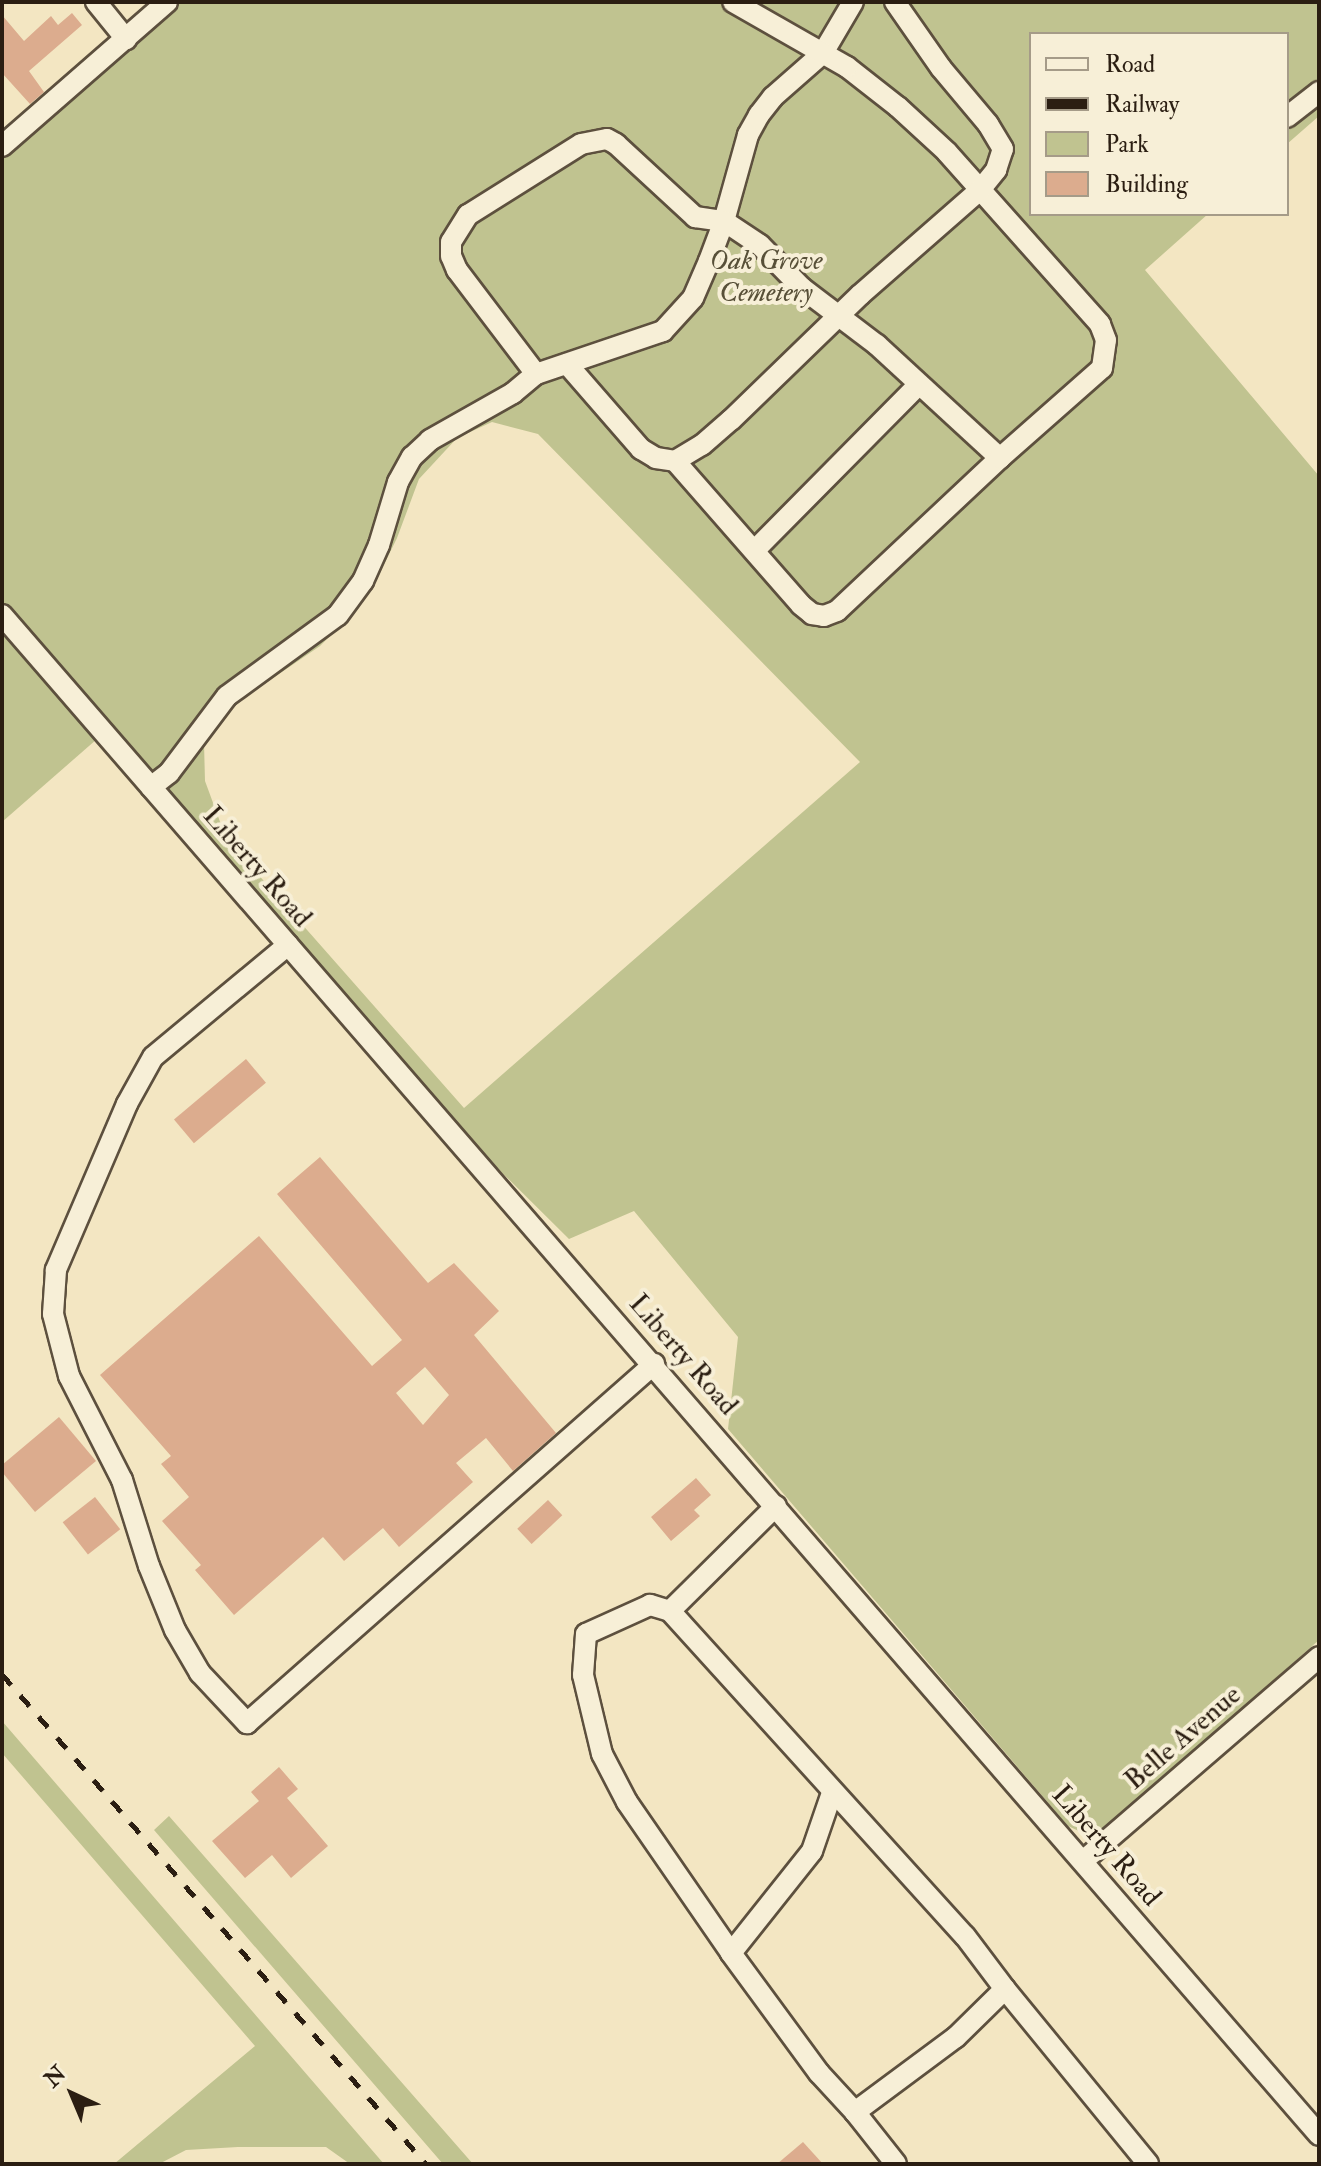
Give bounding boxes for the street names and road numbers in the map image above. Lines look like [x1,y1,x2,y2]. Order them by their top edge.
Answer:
street label: Liberty Road [195,800,319,934]
street label: Liberty Road [621,1288,745,1422]
street label: Belle Avenue [1118,1678,1248,1798]
street label: Liberty Road [1044,1779,1168,1913]

